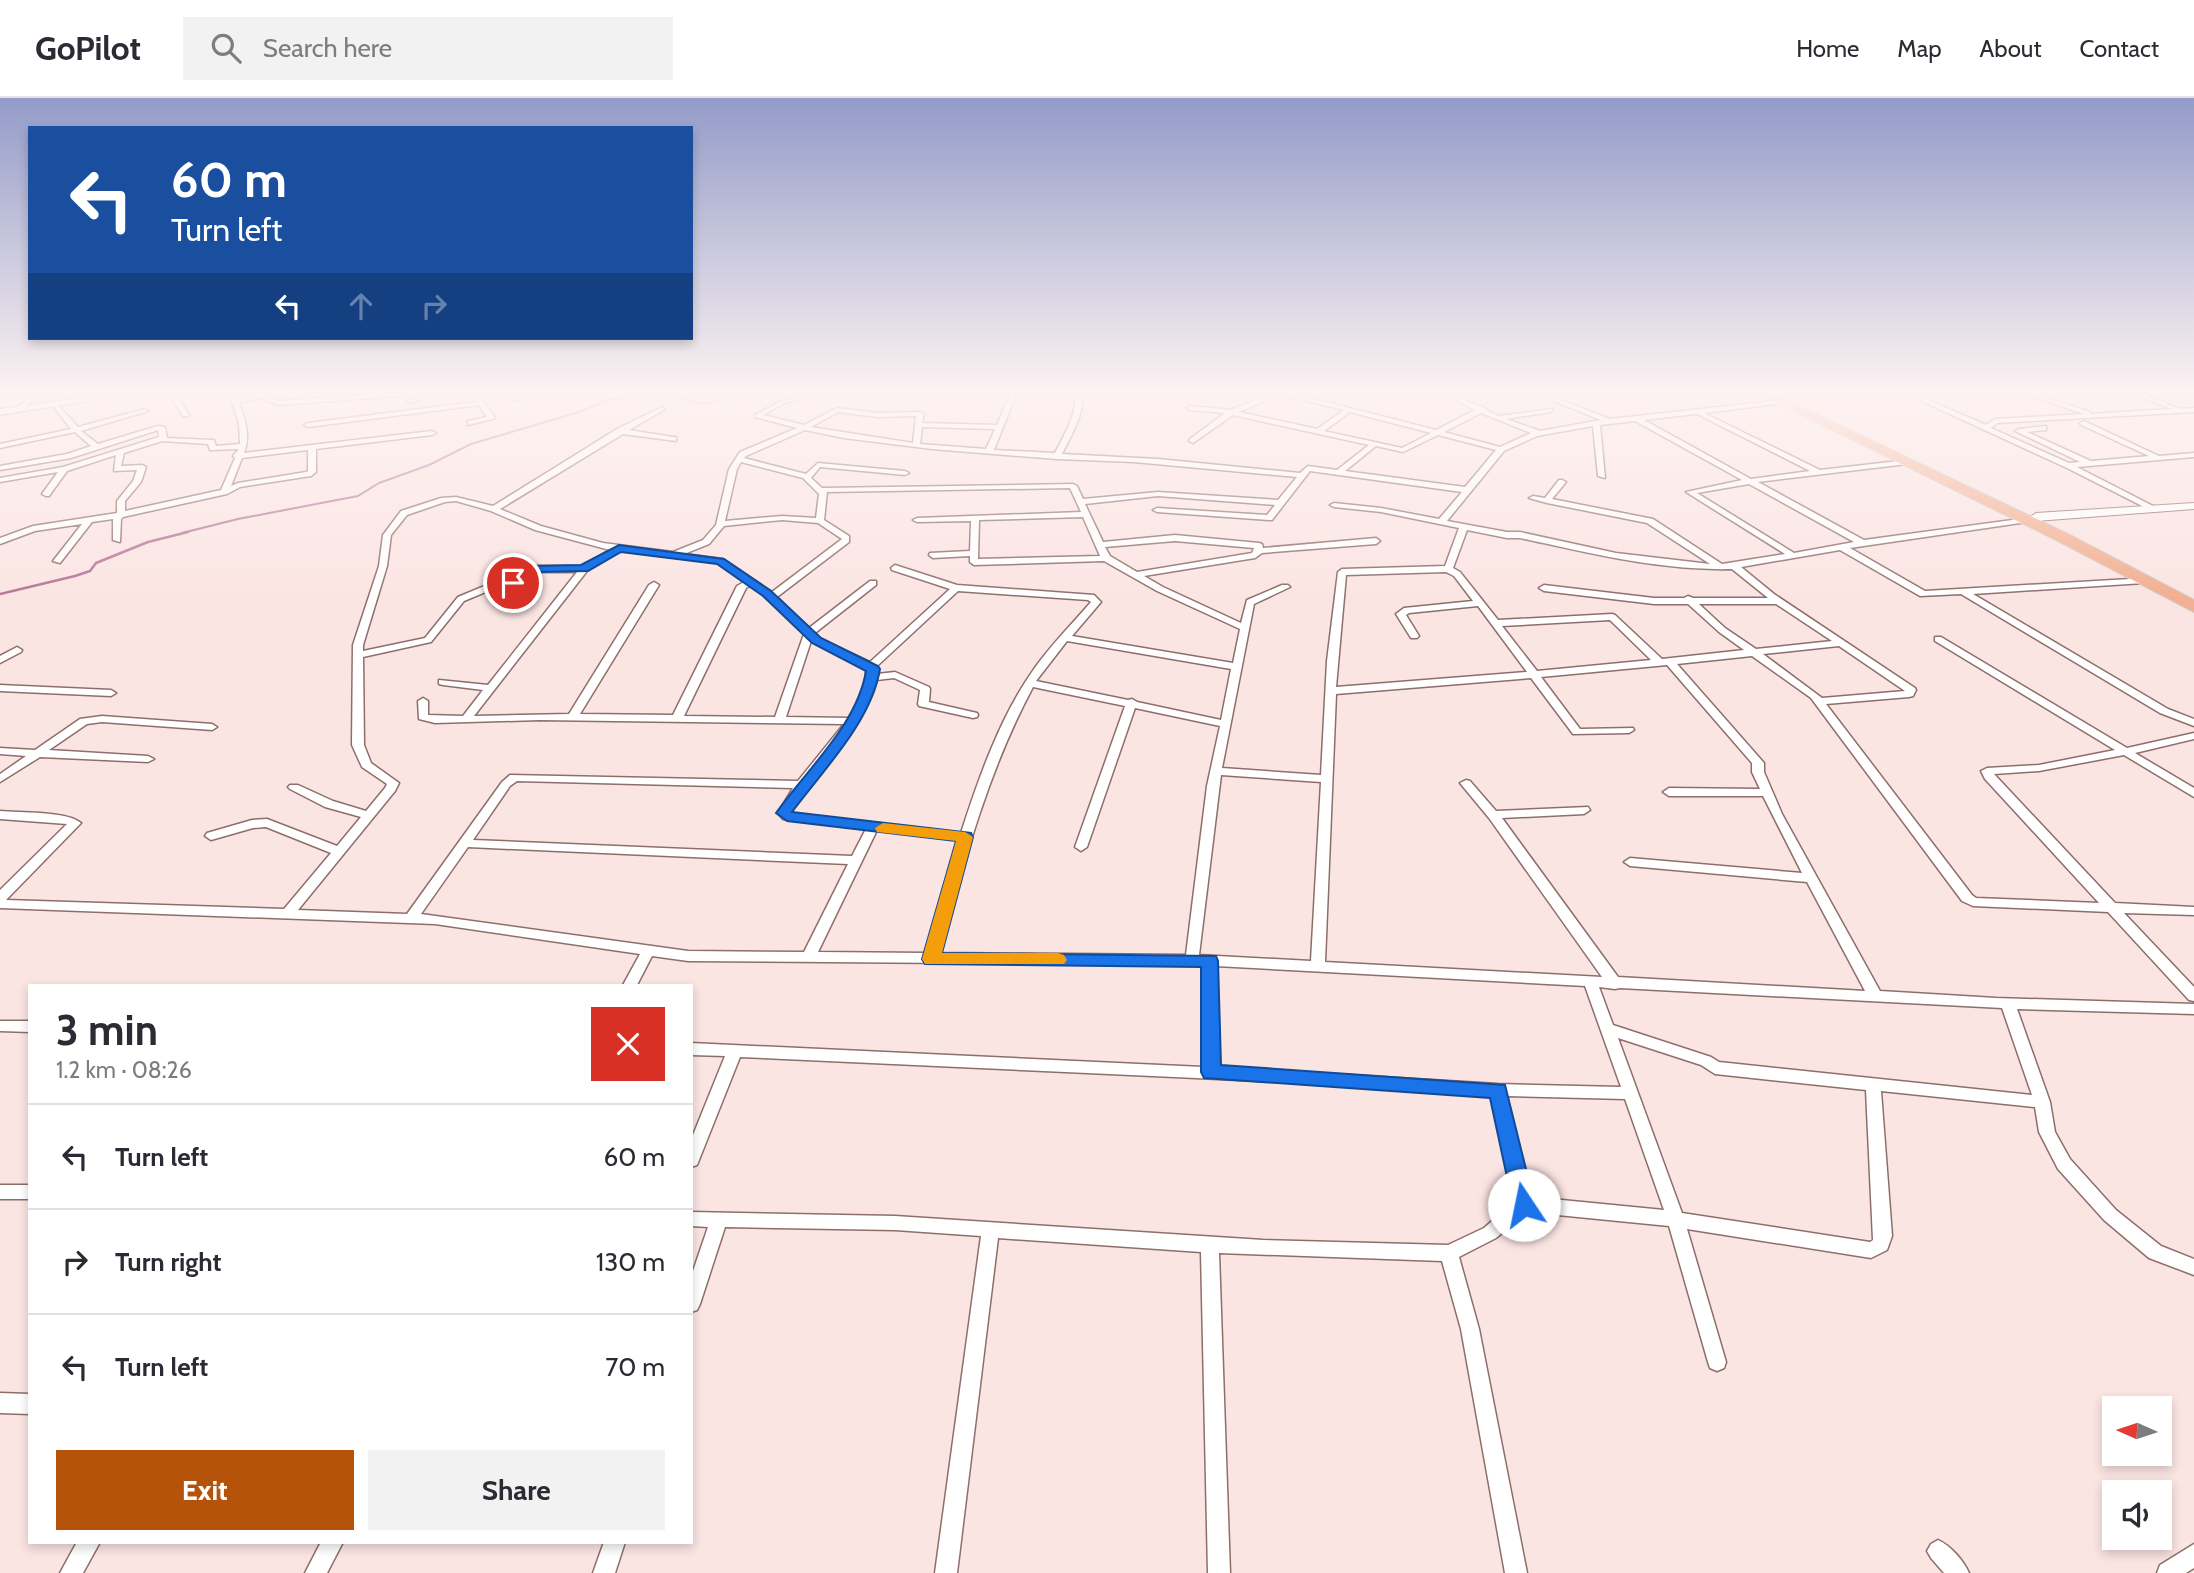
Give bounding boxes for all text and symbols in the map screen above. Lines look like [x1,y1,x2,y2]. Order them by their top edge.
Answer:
search box [183,17,673,80]
text: GoPilot [35,28,141,68]
icon: search [207,29,245,67]
text: Search here [263,32,392,64]
text: Home [1796,34,1859,63]
text: Map [1897,34,1942,63]
text: About [1980,34,2042,63]
text: Contact [2080,34,2159,63]
text: 60 m [171,150,287,209]
icon: left [56,154,147,245]
text: Turn left [171,210,282,249]
icon: left [269,287,307,325]
icon: ahead [342,287,380,325]
icon: right [415,287,453,325]
pin [483,553,543,613]
icon: arrive [494,564,532,602]
text: 3 min [56,1004,158,1056]
button: close [591,1007,665,1081]
text: 1.2 km · 08:26 [56,1056,192,1084]
icon: left [56,1138,94,1176]
text: Turn left [115,1141,208,1173]
text: 60 m [603,1141,665,1173]
position arrow [1487,1168,1561,1242]
icon: right [56,1243,94,1281]
text: Turn right [115,1246,221,1278]
text: 130 m [596,1246,665,1278]
icon: left [56,1348,94,1386]
text: Turn left [115,1351,208,1383]
text: 70 m [605,1351,665,1383]
north arrow [2102,1396,2172,1466]
map controls [2102,1396,2172,1550]
button: Exit [56,1450,354,1530]
button: Share [368,1450,665,1530]
button: sound [2102,1480,2172,1550]

